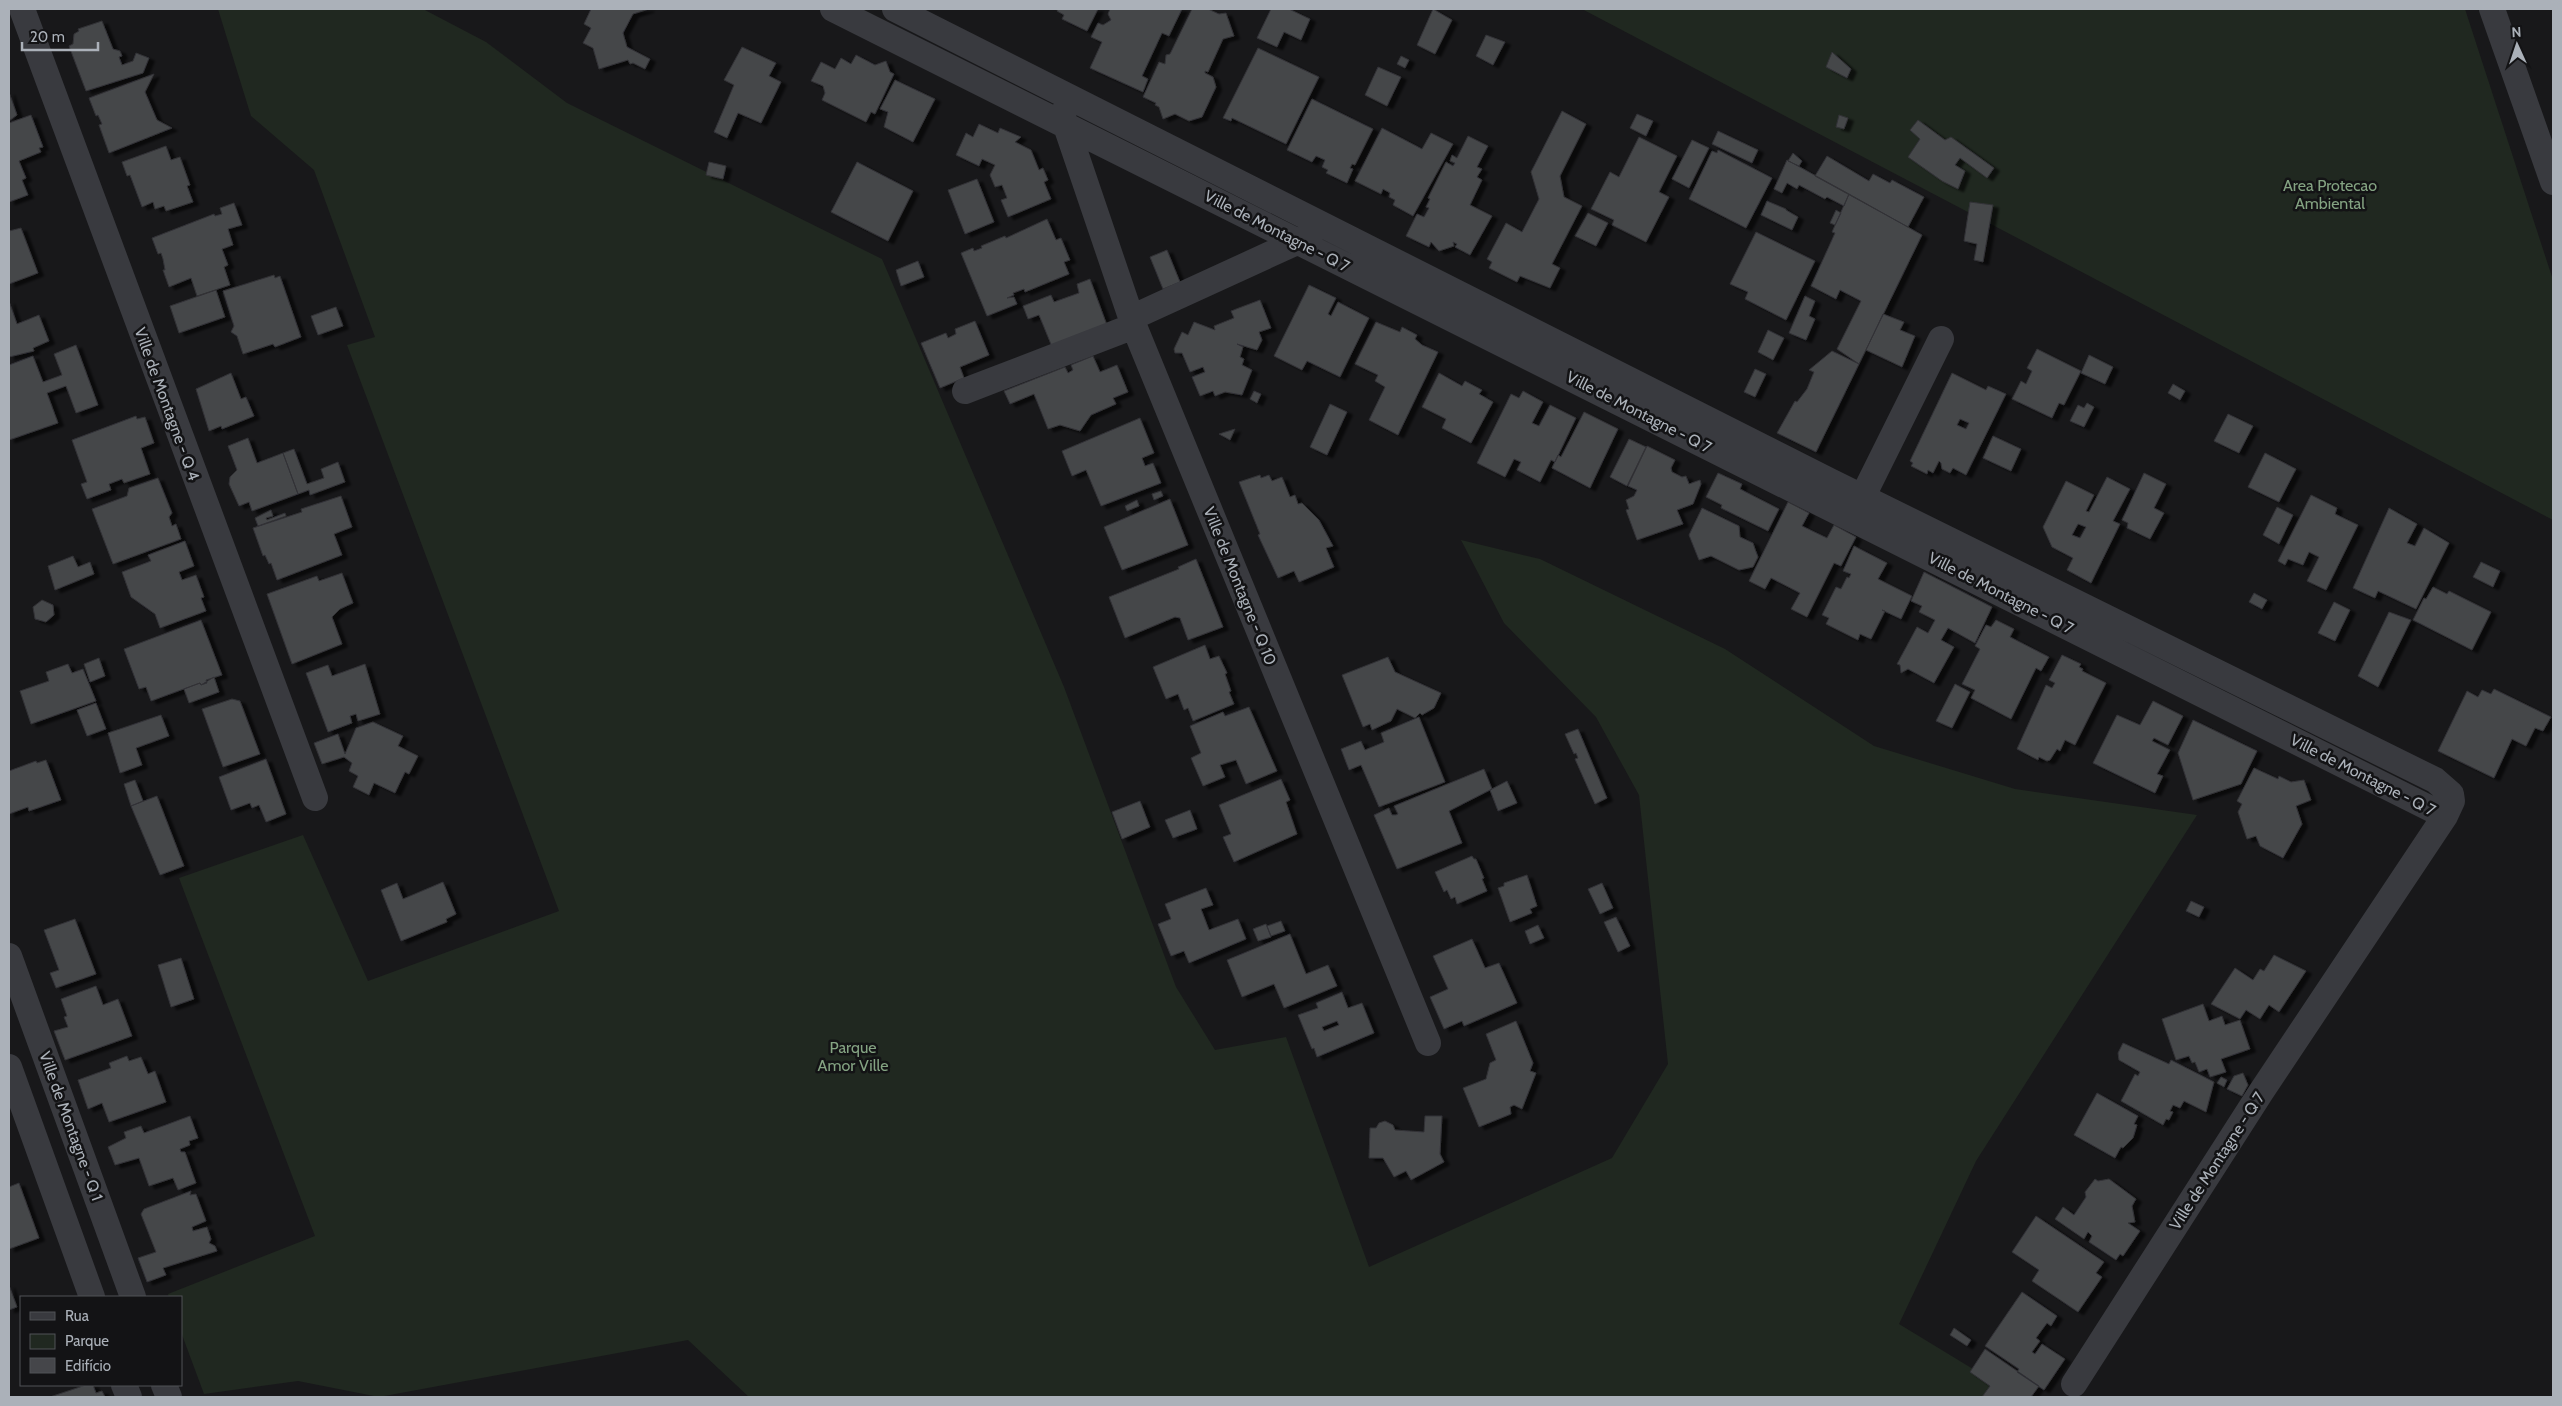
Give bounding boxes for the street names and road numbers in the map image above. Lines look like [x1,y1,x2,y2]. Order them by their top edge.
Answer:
street label: Ville de Montagne - Q 7 [1201,186,1353,276]
street label: Ville de Montagne - Q 4 [130,325,204,483]
street label: Ville de Montagne - Q 7 [1563,367,1715,457]
street label: Ville de Montagne - Q 10 [1200,504,1280,668]
street label: Ville de Montagne - Q 7 [1925,548,2077,638]
street label: Ville de Montagne - Q 7 [2287,730,2439,820]
street label: Ville de Montagne - Q 1 [35,1049,107,1203]
street label: Ville de Montagne - Q 7 [2165,1089,2269,1233]

